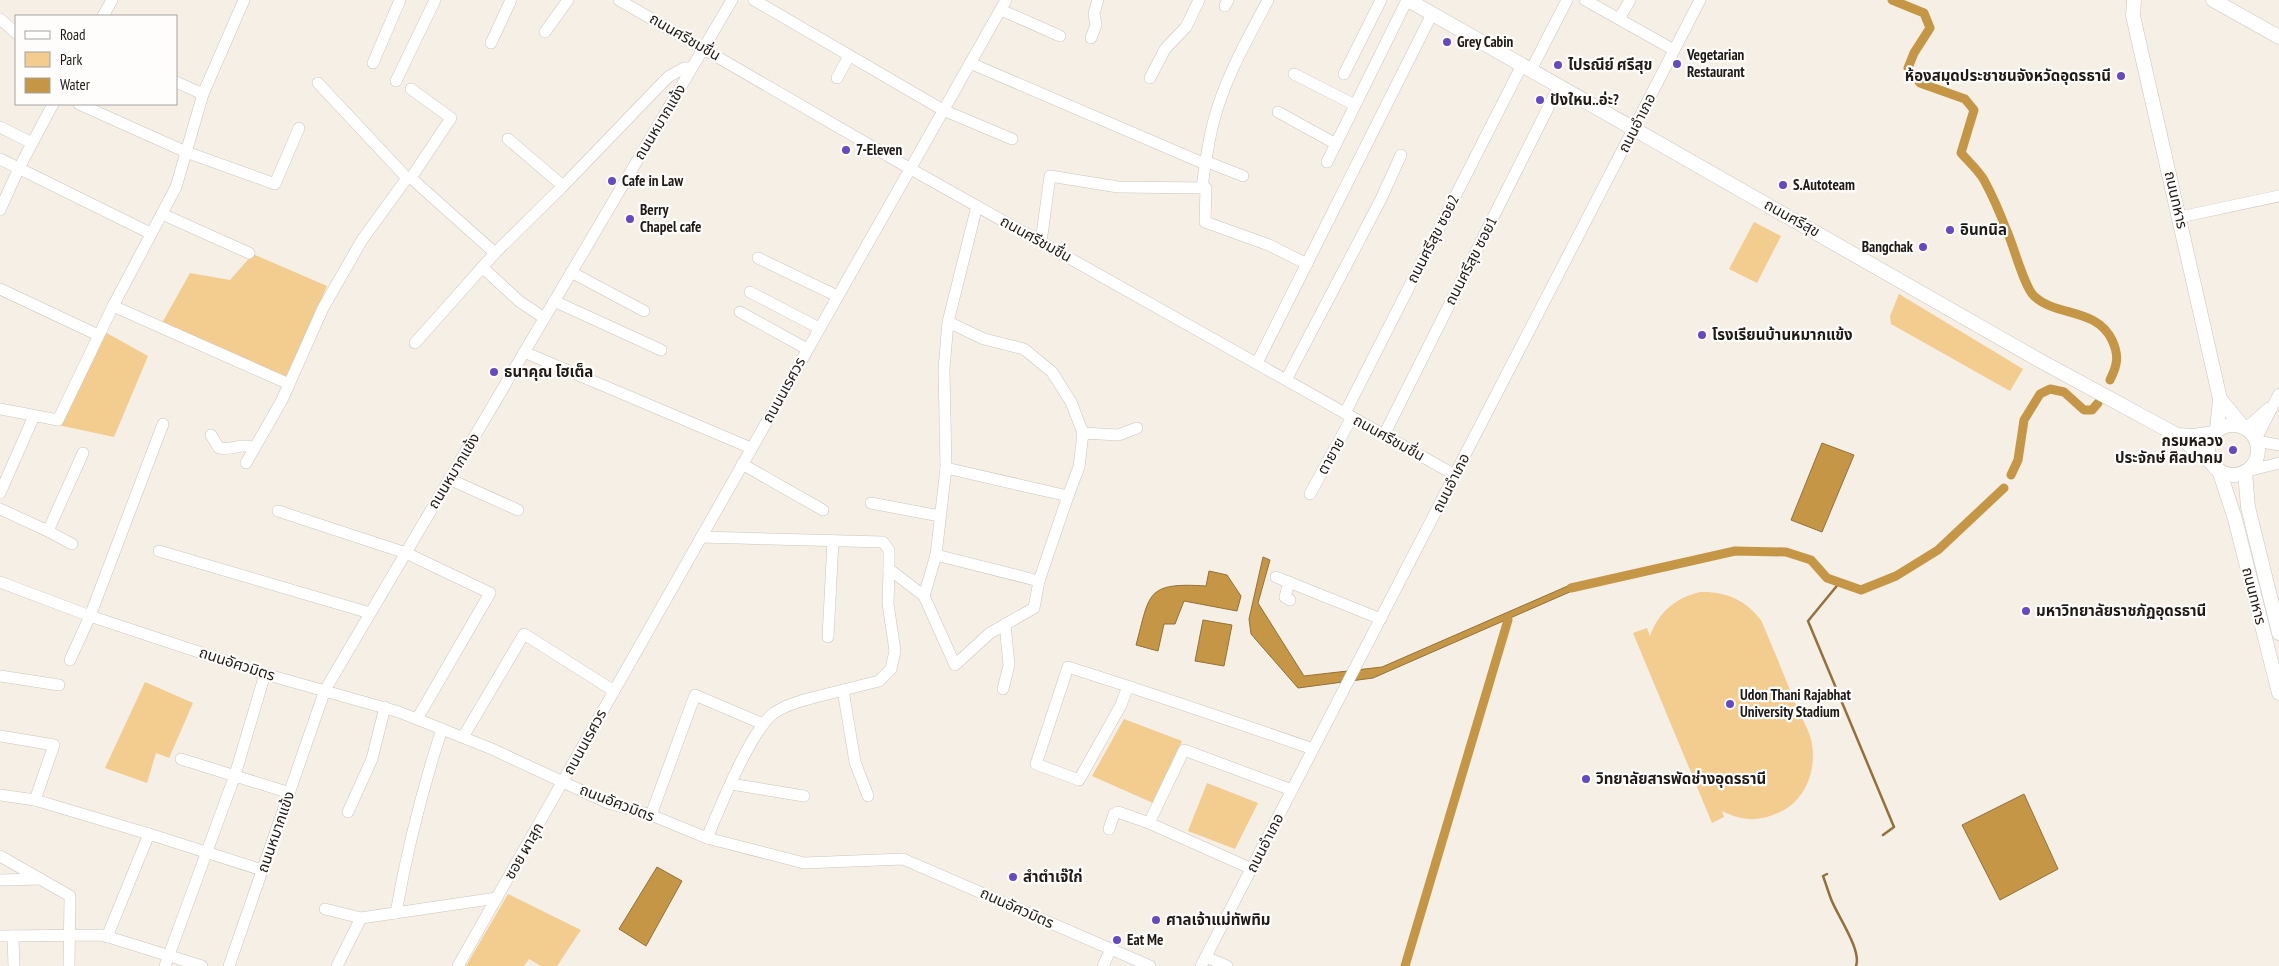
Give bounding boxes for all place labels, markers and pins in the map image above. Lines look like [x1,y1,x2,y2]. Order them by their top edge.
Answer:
place label: Grey Cabin [1457,32,1514,51]
marker: Grey Cabin [1441,36,1453,48]
place label: Vegetarian Restaurant [1686,45,1745,81]
place label: ไปรณีย์ ศรีสุข [1568,55,1652,74]
marker: Vegetarian Restaurant [1671,58,1683,70]
marker: ไปรณีย์ ศรีสุข [1552,59,1564,71]
place label: ห้องสมุดประชาชนจังหวัดอุดรธานี [1905,66,2111,85]
marker: ห้องสมุดประชาชนจังหวัดอุดรธานี [2115,70,2127,82]
place label: ปังใหน..อ่ะ? [1550,90,1619,109]
marker: ปังใหน..อ่ะ? [1534,94,1546,106]
place label: 7-Eleven [856,140,903,159]
marker: 7-Eleven [840,144,852,156]
place label: Cafe in Law [622,171,684,190]
marker: Cafe in Law [606,175,618,187]
place label: S.Autoteam [1793,175,1855,194]
marker: S.Autoteam [1777,179,1789,191]
place label: Berry Chapel cafe [640,200,702,236]
marker: Berry Chapel cafe [624,213,636,225]
place label: อินทนิล [1960,220,2007,239]
marker: อินทนิล [1944,224,1956,236]
place label: Bangchak [1862,237,1914,256]
marker: Bangchak [1917,241,1929,253]
place label: โรงเรียนบ้านหมากแข้ง [1712,325,1853,344]
marker: โรงเรียนบ้านหมากแข้ง [1696,329,1708,341]
place label: ธนาคุณ โฮเต็ล [504,362,593,381]
marker: ธนาคุณ โฮเต็ล [488,366,500,378]
place label: กรมหลวง ประจักษ์ ศิลปาคม [2115,431,2223,467]
marker: กรมหลวง ประจักษ์ ศิลปาคม [2227,444,2239,456]
place label: มหาวิทยาลัยราชภัฏอุดรธานี [2036,601,2206,620]
marker: มหาวิทยาลัยราชภัฏอุดรธานี [2020,605,2032,617]
place label: Udon Thani Rajabhat University Stadium [1740,685,1852,721]
marker: Udon Thani Rajabhat University Stadium [1724,698,1736,710]
place label: วิทยาลัยสารพัดช่างอุดรธานี [1595,769,1766,788]
marker: วิทยาลัยสารพัดช่างอุดรธานี [1580,773,1592,785]
place label: สำตำเจ๊ใก่ [1023,867,1083,886]
marker: สำตำเจ๊ใก่ [1007,871,1019,883]
place label: ศาลเจ้าแม่ทัพทิม [1166,910,1271,929]
marker: ศาลเจ้าแม่ทัพทิม [1150,914,1162,926]
place label: Eat Me [1127,930,1163,949]
marker: Eat Me [1111,934,1123,946]

